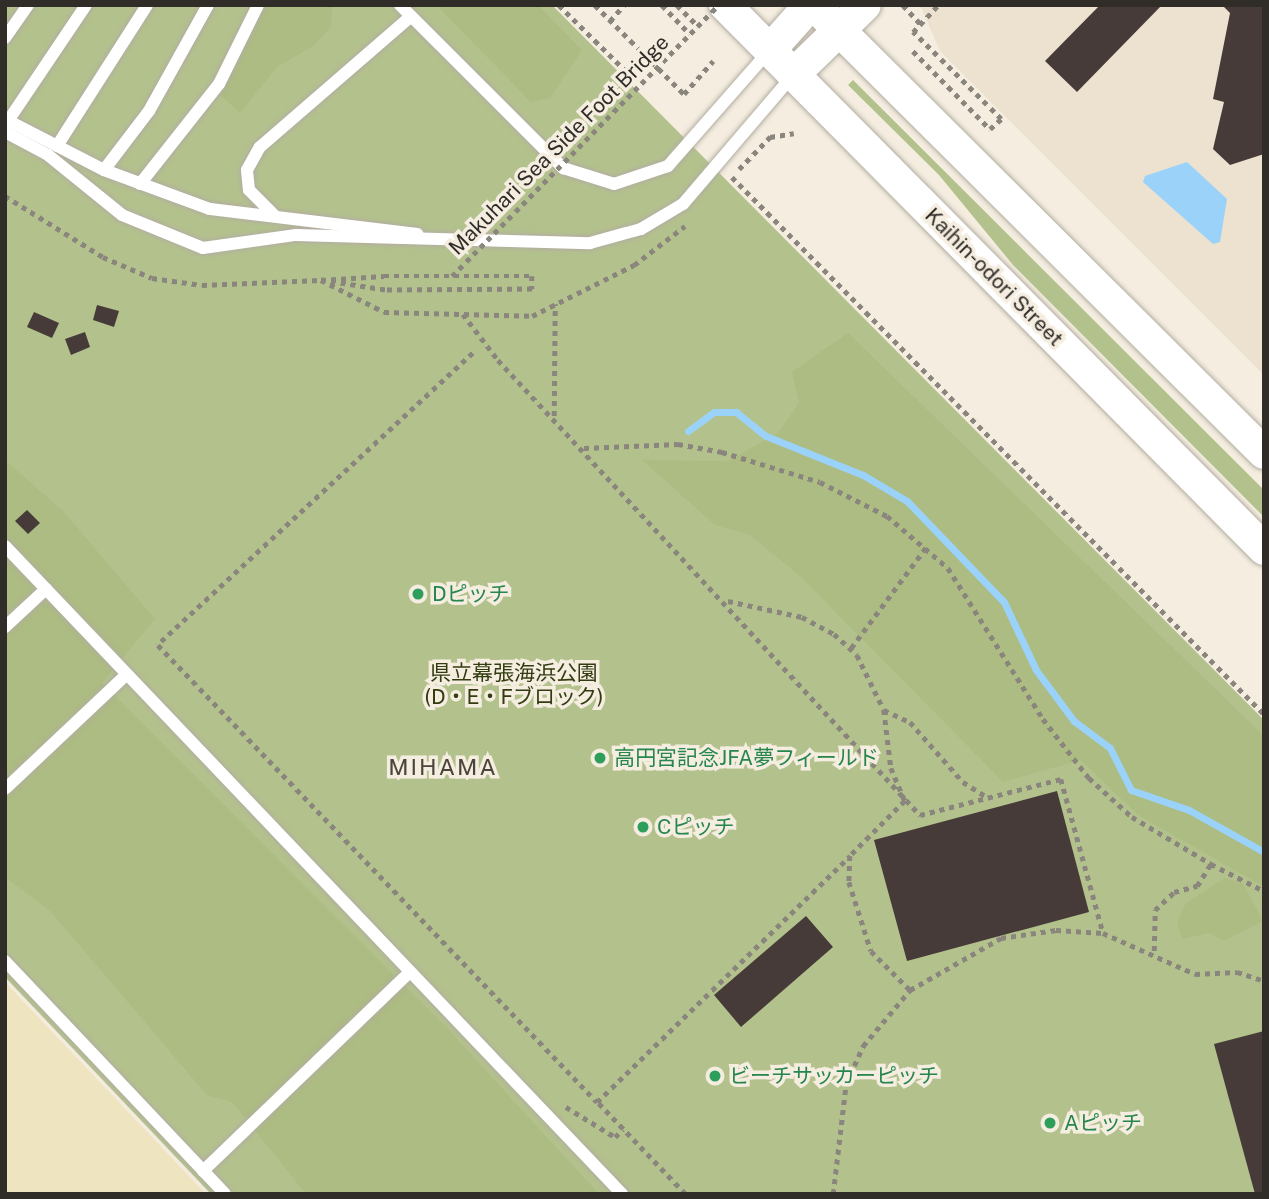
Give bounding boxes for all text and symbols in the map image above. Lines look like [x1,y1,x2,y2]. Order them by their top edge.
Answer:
street label: Makuhari Sea Side Foot Bridge [444,30,674,260]
street label: Kaihin-odori Street [920,203,1068,351]
place label: Dピッチ [432,581,510,607]
marker: Dピッチ [410,586,426,602]
park label: 県立幕張海浜公園 (D・E・Fブロック) [425,660,603,710]
place label: 高円宮記念JFA夢フィールド [614,745,879,771]
marker: 高円宮記念JFA夢フィールド [592,750,608,766]
district label: MIHAMA [389,753,497,781]
place label: Cピッチ [657,814,734,840]
marker: Cピッチ [635,819,651,835]
place label: ビーチサッカーピッチ [729,1063,939,1089]
marker: ビーチサッカーピッチ [707,1068,723,1084]
place label: Aピッチ [1064,1110,1142,1136]
marker: Aピッチ [1042,1115,1058,1131]

